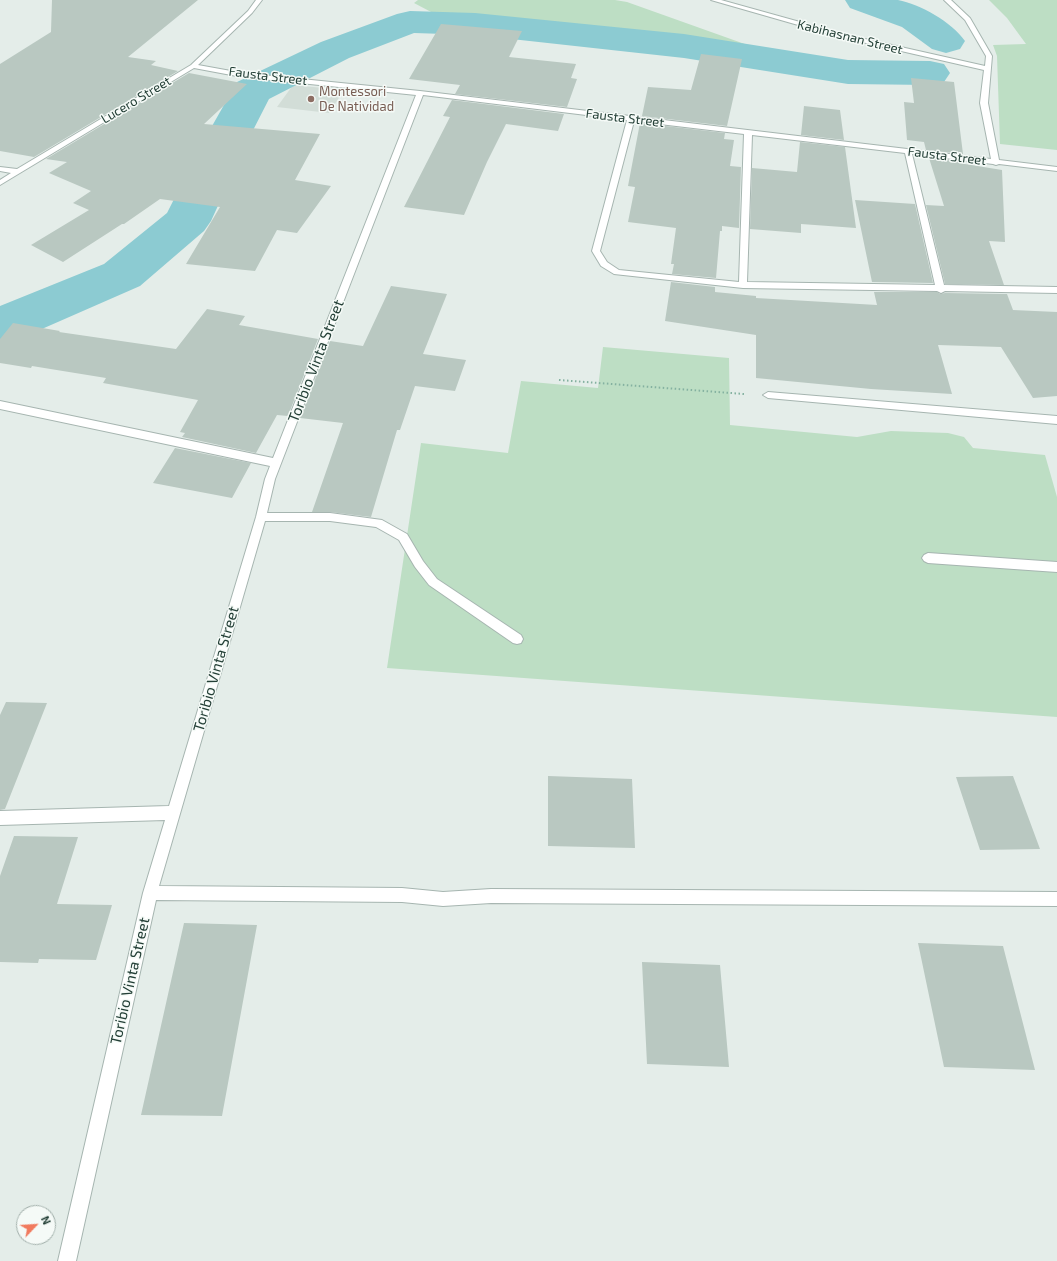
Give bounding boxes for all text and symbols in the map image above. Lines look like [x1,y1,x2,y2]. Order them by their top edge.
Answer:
street label: Kabihasnan Street [796,16,904,58]
street label: Fausta Street [228,63,308,89]
street label: Lucero Street [98,73,174,127]
place label: Montessori De Natividad [319,84,394,115]
marker: Montessori De Natividad [306,94,316,104]
street label: Fausta Street [585,105,665,131]
street label: Fausta Street [907,143,987,169]
street label: Toribio Vinta Street [284,297,348,425]
street label: Toribio Vinta Street [189,604,243,734]
street label: Toribio Vinta Street [107,916,153,1046]
north arrow [16,1205,56,1245]
text: N [39,1214,54,1226]

